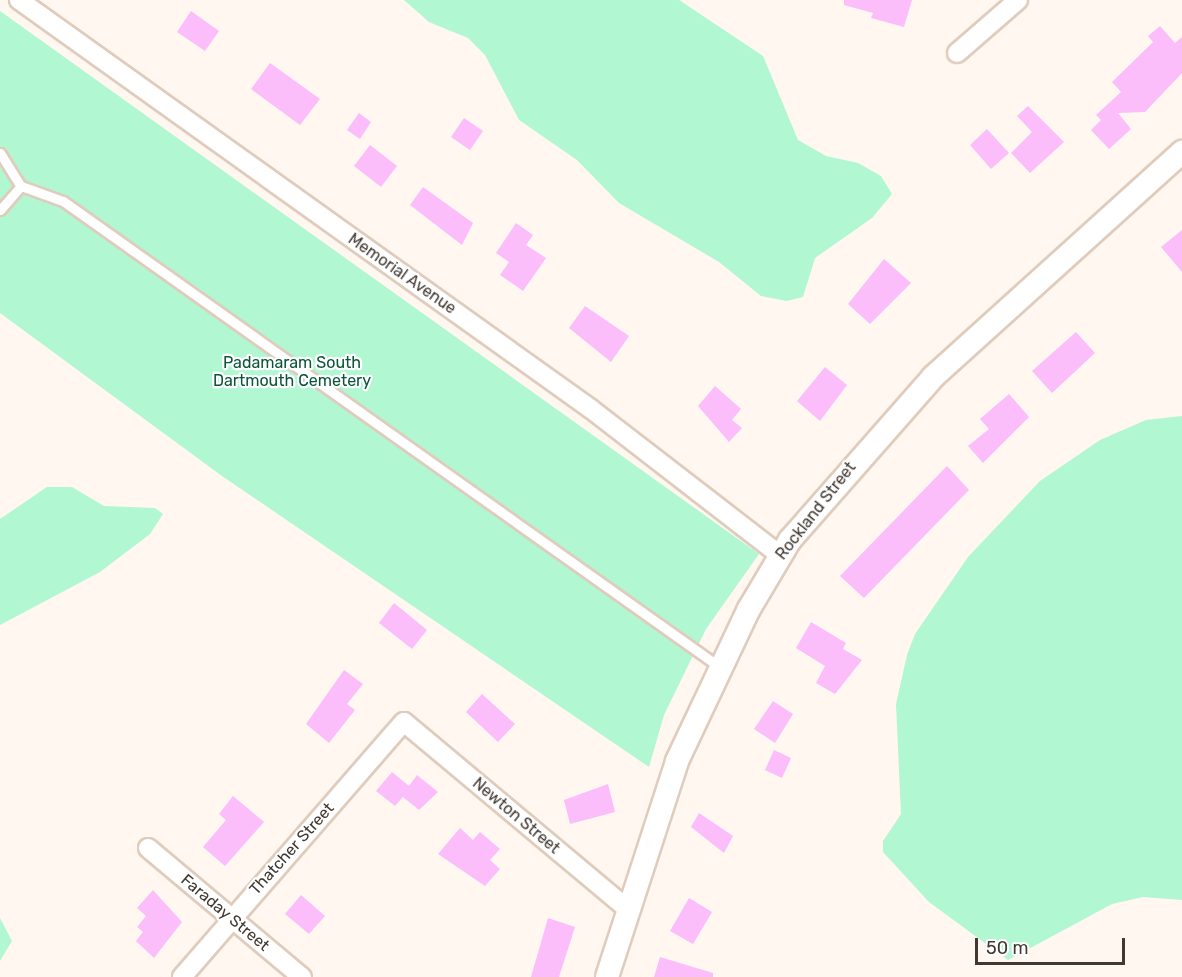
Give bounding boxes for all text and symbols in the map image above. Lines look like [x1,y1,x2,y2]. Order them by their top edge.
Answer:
street label: Memorial Avenue [344,230,460,318]
park label: Padamaram South Dartmouth Cemetery [213,353,371,391]
street label: Rockland Street [772,458,860,564]
street label: Newton Street [468,774,564,858]
street label: Thatcher Street [246,799,338,899]
street label: Faraday Street [177,870,273,956]
scale bar [978,926,1128,964]
text: 50 m [986,937,1029,959]

